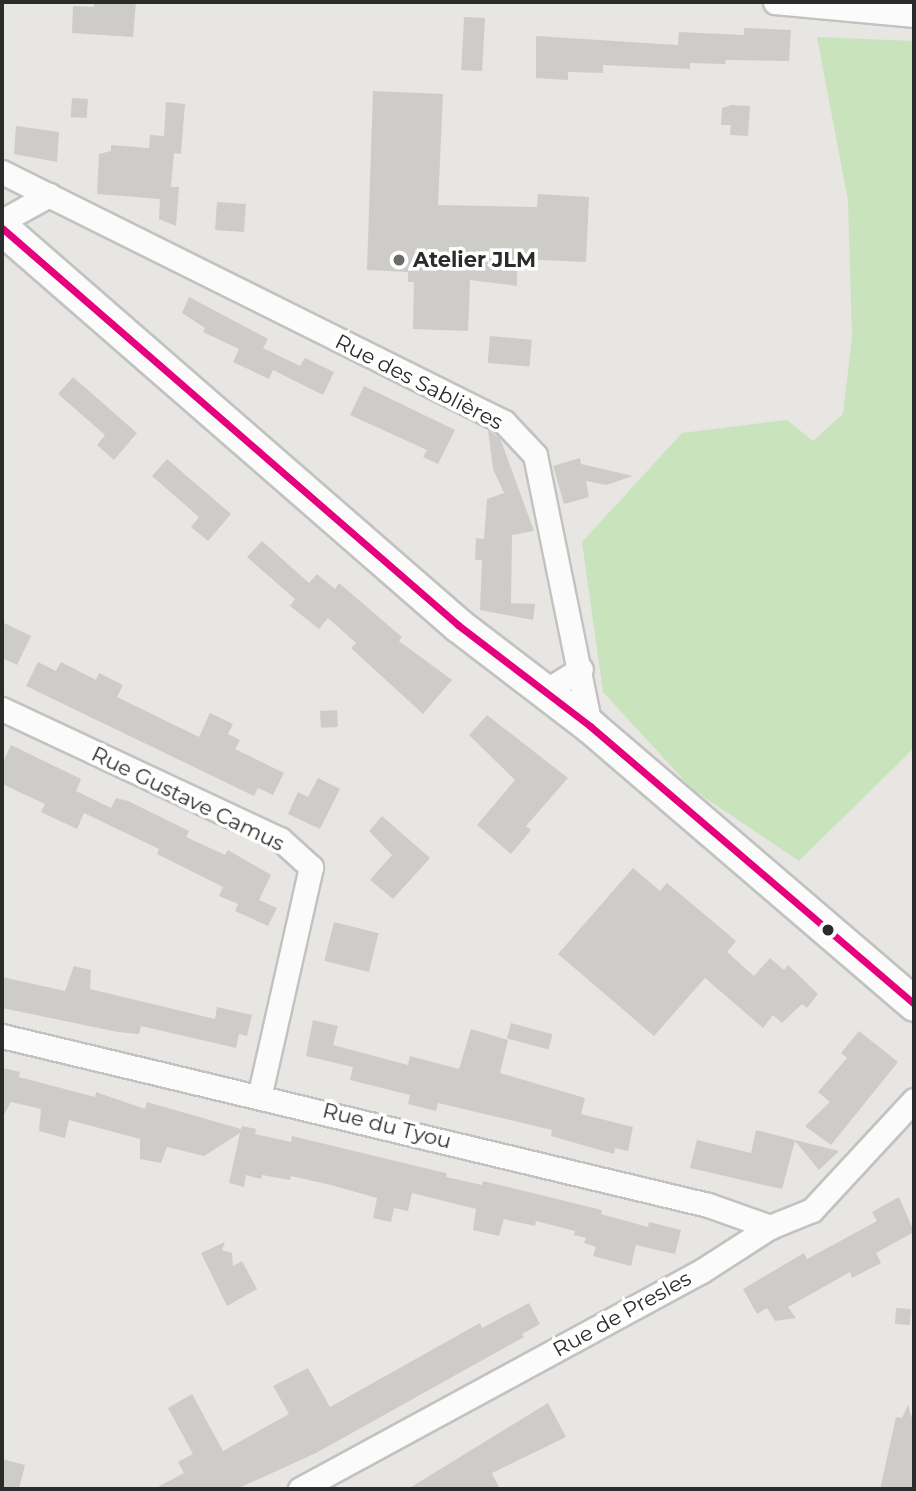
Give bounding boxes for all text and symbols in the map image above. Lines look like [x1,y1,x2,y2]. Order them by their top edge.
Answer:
place label: Atelier JLM [413,247,536,273]
marker: Atelier JLM [391,252,407,268]
street label: Rue des Sablières [331,329,507,435]
street label: Rue Gustave Camus [87,741,289,857]
unlabelled marker [821,923,835,937]
street label: Rue du Tyou [320,1098,454,1154]
street label: Rue de Presles [548,1266,696,1362]

